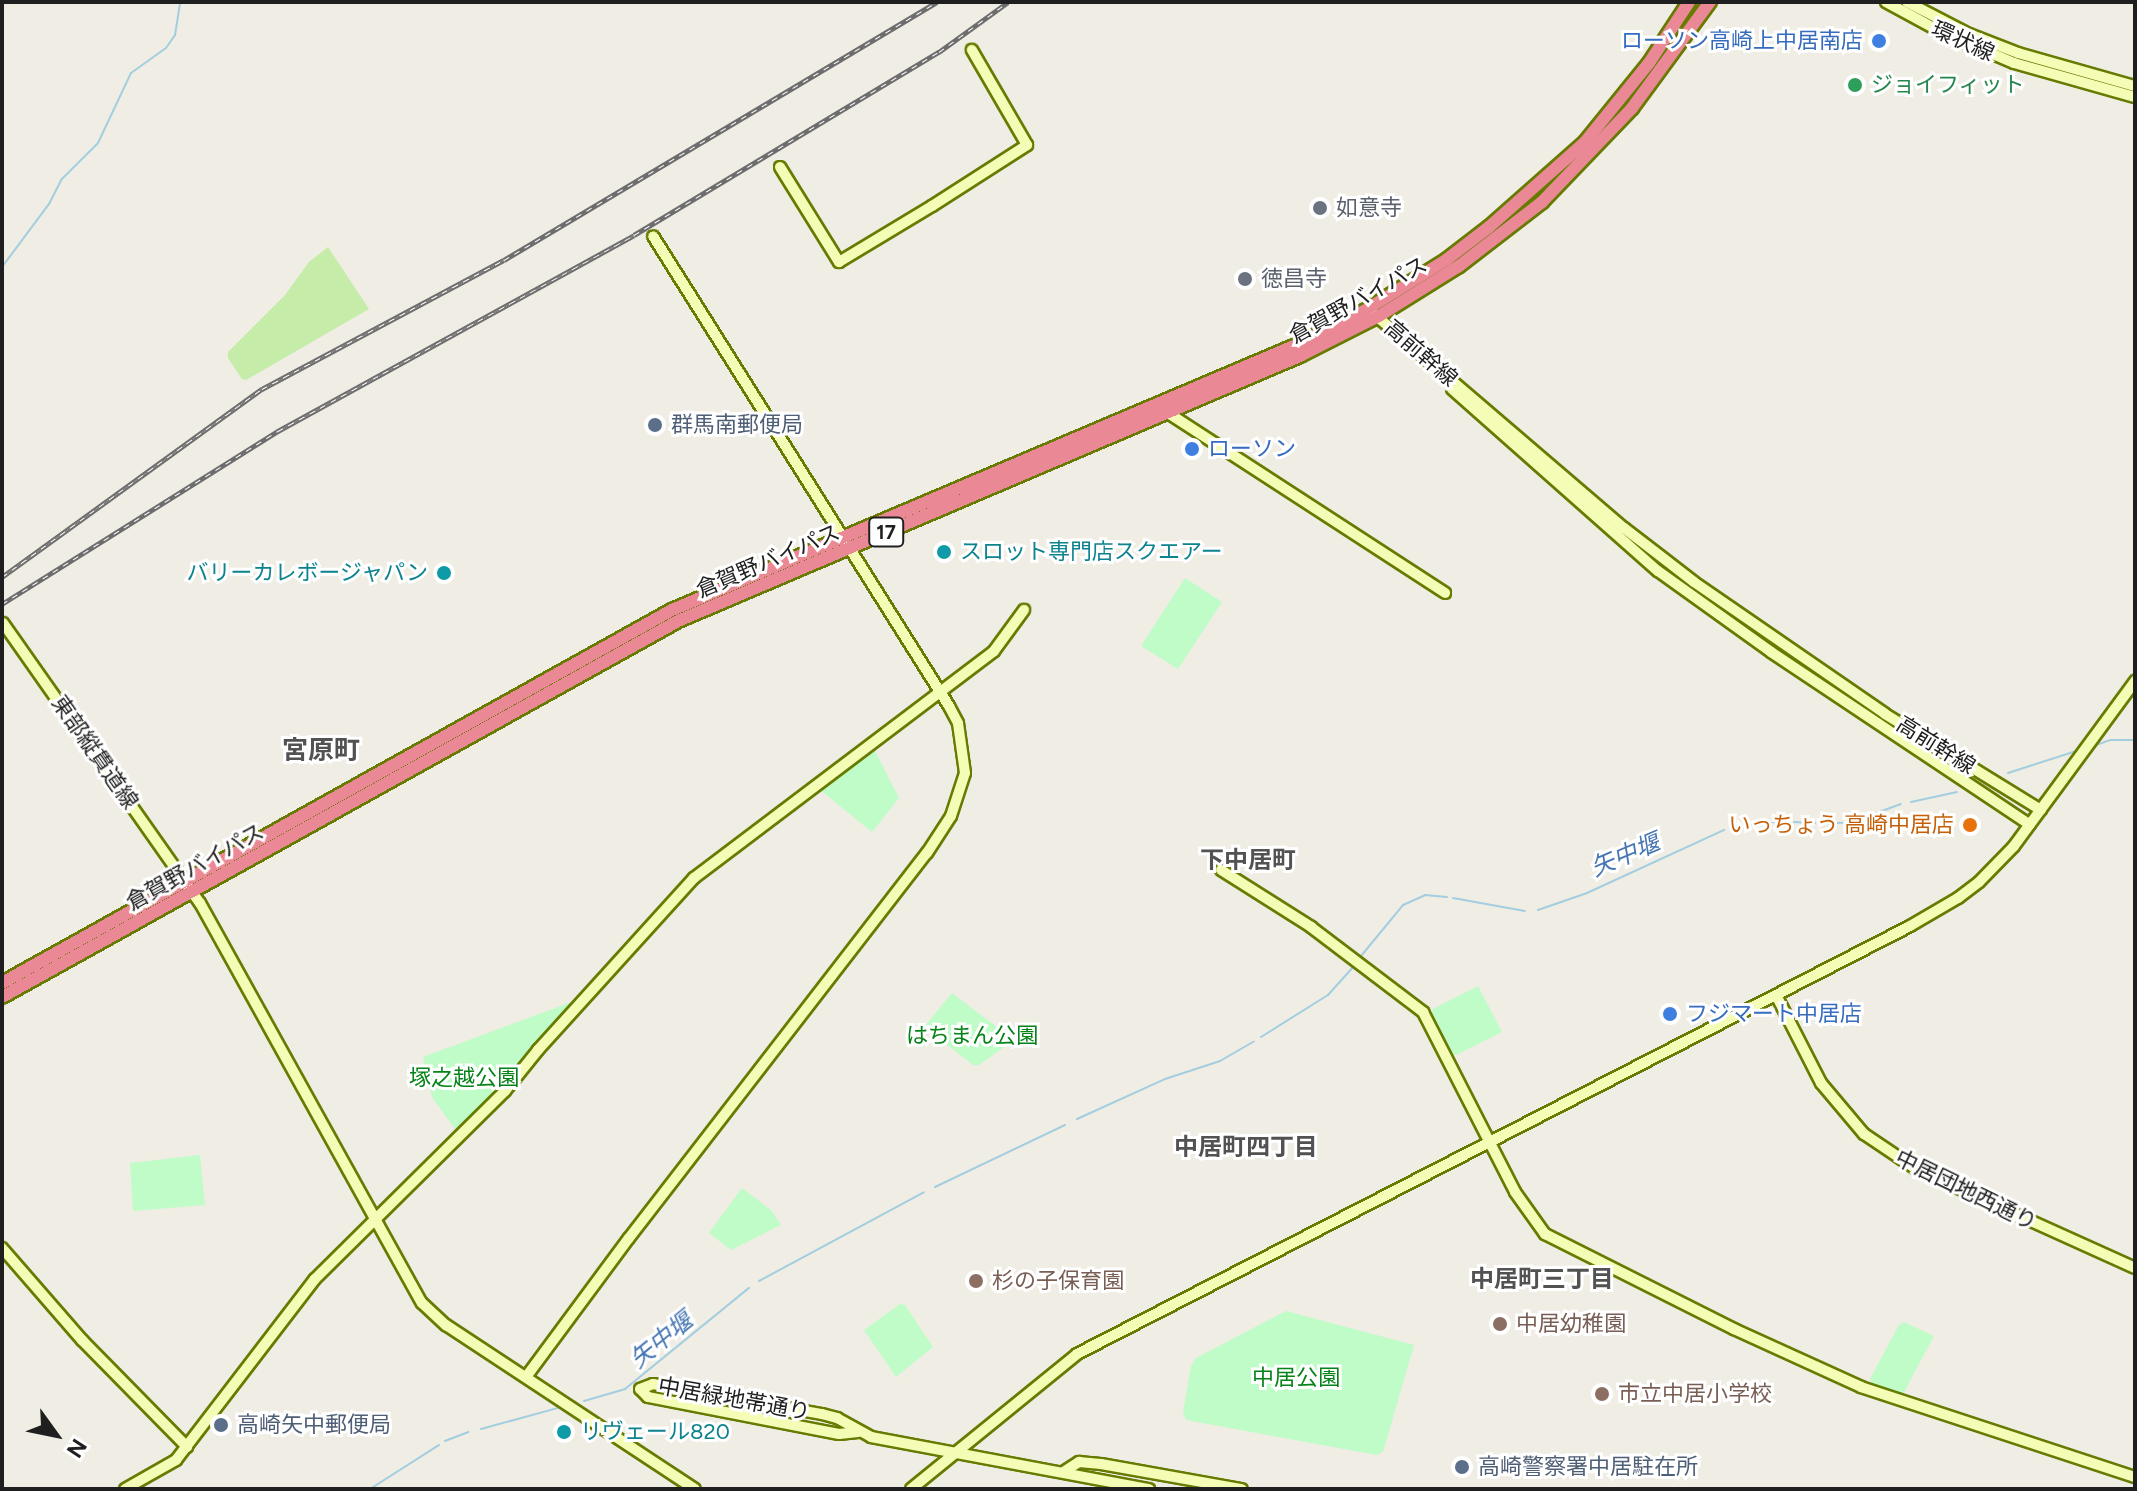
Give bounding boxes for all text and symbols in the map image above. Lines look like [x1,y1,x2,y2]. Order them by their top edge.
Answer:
street label: 環状線 [1927,16,1999,66]
place label: ローソン高崎上中居南店 [1621,28,1863,54]
marker: ローソン高崎上中居南店 [1870,32,1888,50]
place label: ジョイフィット [1871,72,2025,98]
marker: ジョイフィット [1846,76,1864,94]
place label: 如意寺 [1336,195,1402,221]
marker: 如意寺 [1311,199,1329,217]
street label: 倉賀野バイパス [1284,251,1432,349]
place label: 徳昌寺 [1261,266,1327,292]
marker: 徳昌寺 [1236,270,1254,288]
street label: 高前幹線 [1379,314,1463,392]
place label: 群馬南郵便局 [671,412,803,438]
marker: 群馬南郵便局 [646,416,664,434]
place label: ローソン [1208,436,1296,462]
marker: ローソン [1183,440,1201,458]
road number: 17 [868,516,904,548]
street label: 倉賀野バイパス [692,519,844,603]
place label: スロット専門店スクエアー [960,539,1223,565]
marker: スロット専門店スクエアー [935,543,953,561]
place label: バリーカレボージャパン [186,560,428,586]
marker: バリーカレボージャパン [435,564,453,582]
street label: 東部縦貫道線 [46,690,144,814]
street label: 高前幹線 [1892,710,1980,780]
district label: 宮原町 [282,735,360,767]
place label: いっちょう 高崎中居店 [1729,812,1954,838]
marker: いっちょう 高崎中居店 [1961,816,1979,834]
street label: 倉賀野バイパス [121,818,269,916]
water label: 矢中堰 [1586,828,1664,882]
district label: 下中居町 [1200,846,1296,874]
place label: フジマート中居店 [1686,1001,1862,1027]
marker: フジマート中居店 [1661,1005,1679,1023]
park label: はちまん公園 [906,1023,1038,1049]
park label: 塚之越公園 [409,1065,519,1091]
district label: 中居町四丁目 [1174,1133,1318,1161]
street label: 中居団地西通り [1891,1144,2041,1236]
district label: 中居町三丁目 [1470,1265,1614,1293]
place label: 杉の子保育園 [992,1268,1124,1294]
marker: 杉の子保育園 [967,1272,985,1290]
water label: 矢中堰 [624,1306,698,1374]
place label: 中居幼稚園 [1516,1311,1626,1337]
marker: 中居幼稚園 [1491,1315,1509,1333]
park label: 中居公園 [1252,1365,1340,1391]
street label: 中居緑地帯通り [656,1373,812,1425]
place label: 市立中居小学校 [1618,1381,1772,1407]
marker: 市立中居小学校 [1593,1385,1611,1403]
north arrow [16,1395,96,1475]
place label: 高崎矢中郵便局 [237,1412,391,1438]
marker: 高崎矢中郵便局 [212,1416,230,1434]
place label: リヴェール820 [580,1419,730,1445]
marker: リヴェール820 [555,1423,573,1441]
text: N [61,1434,93,1463]
place label: 高崎警察署中居駐在所 [1478,1454,1698,1480]
marker: 高崎警察署中居駐在所 [1453,1458,1471,1476]

